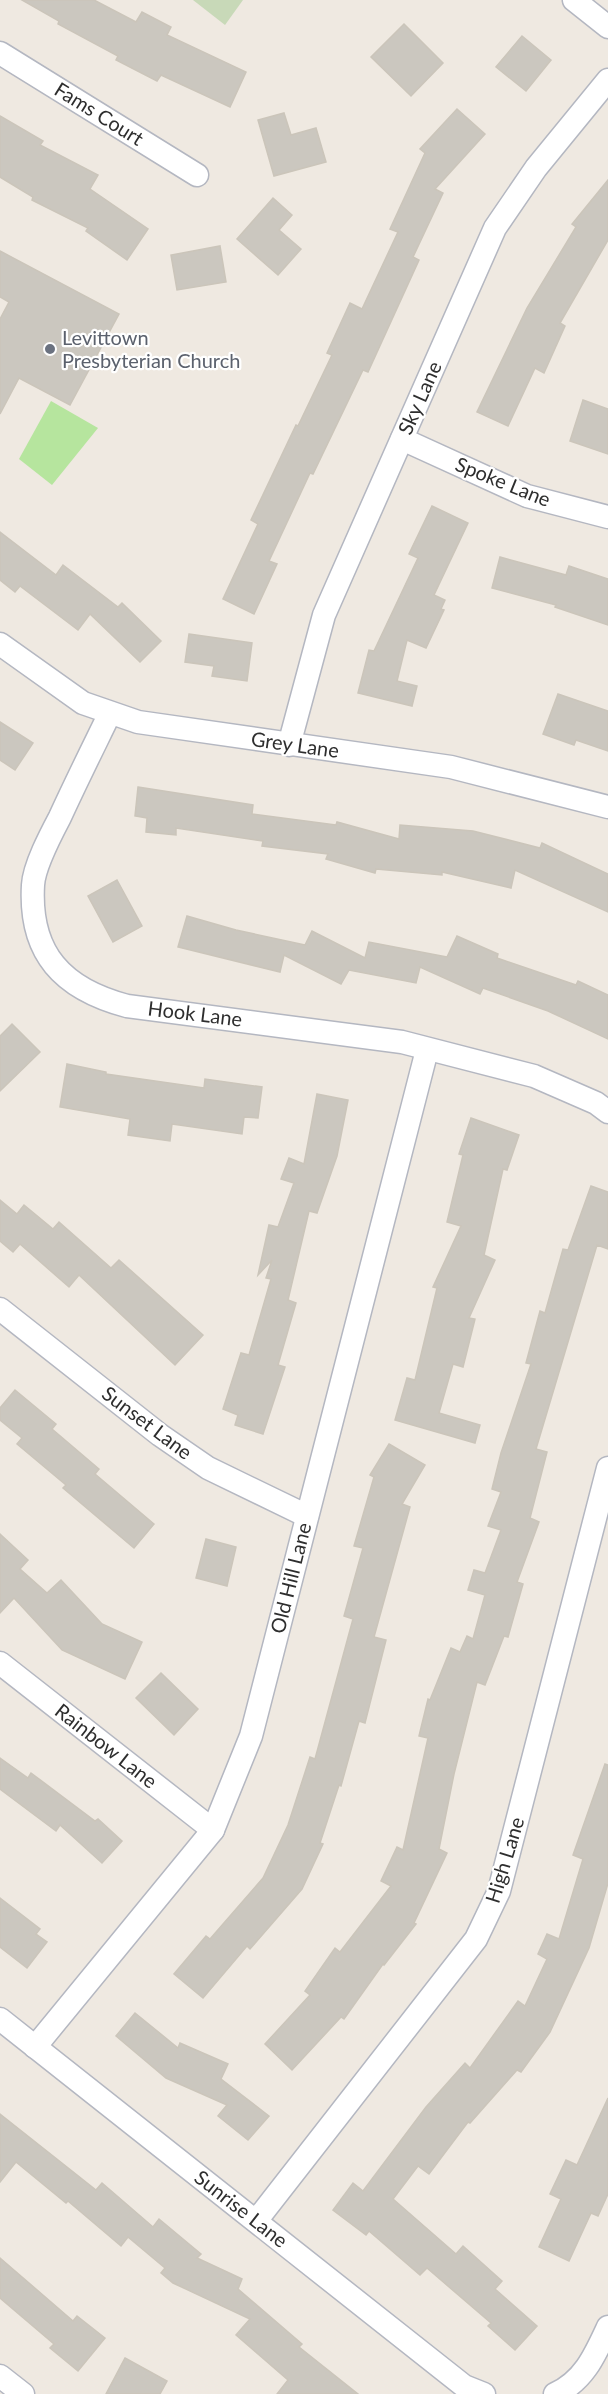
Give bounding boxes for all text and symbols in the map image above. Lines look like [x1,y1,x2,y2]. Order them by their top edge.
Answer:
street label: Fams Court [51,76,148,150]
place label: Levittown Presbyterian Church [62,325,240,372]
marker: Levittown Presbyterian Church [43,342,57,356]
street label: Sky Lane [392,357,446,438]
street label: Spoke Lane [452,451,554,511]
street label: Grey Lane [250,726,341,762]
street label: Hook Lane [147,995,244,1031]
street label: Sunset Lane [98,1381,197,1464]
street label: Old Hill Lane [265,1520,315,1636]
street label: Rainbow Lane [51,1698,162,1793]
street label: High Lane [480,1814,528,1906]
street label: Sunrise Lane [190,2164,293,2252]

